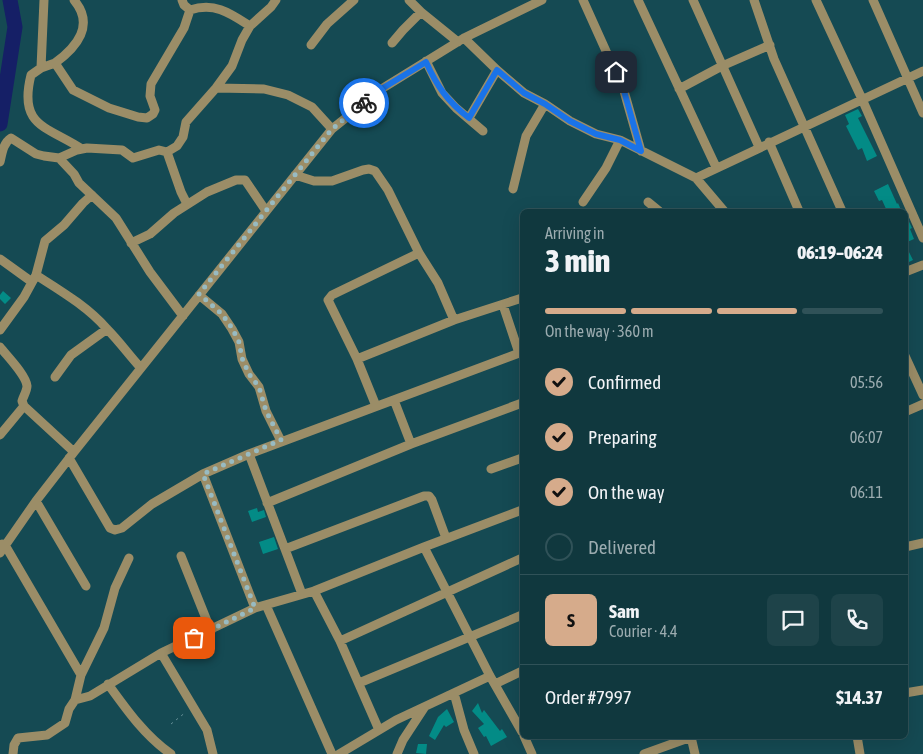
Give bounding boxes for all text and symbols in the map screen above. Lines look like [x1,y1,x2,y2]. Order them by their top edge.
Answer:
pin [595,51,637,93]
icon: home [602,58,630,86]
courier [339,78,389,128]
icon: bike [350,89,378,117]
text: Arriving in [545,224,605,242]
text: 06:19–06:24 [797,241,883,263]
text: 3 min [545,242,610,279]
text: On the way · 360 m [545,322,654,340]
icon: check [545,368,573,396]
text: Confirmed [588,371,661,393]
text: 05:56 [850,373,883,391]
icon: check [545,423,573,451]
text: Preparing [588,426,657,448]
text: 06:07 [850,428,883,446]
icon: check [545,478,573,506]
text: On the way [588,481,665,503]
text: 06:11 [850,483,883,501]
text: Delivered [588,536,656,558]
button: chat [767,594,819,646]
button: phone [831,594,883,646]
text: Sam [609,600,640,622]
text: S [567,609,575,631]
pin [173,617,215,659]
text: Courier · 4.4 [609,622,678,640]
icon: bag [180,624,208,652]
text: Order #7997 [545,686,632,708]
text: $14.37 [836,686,883,708]

